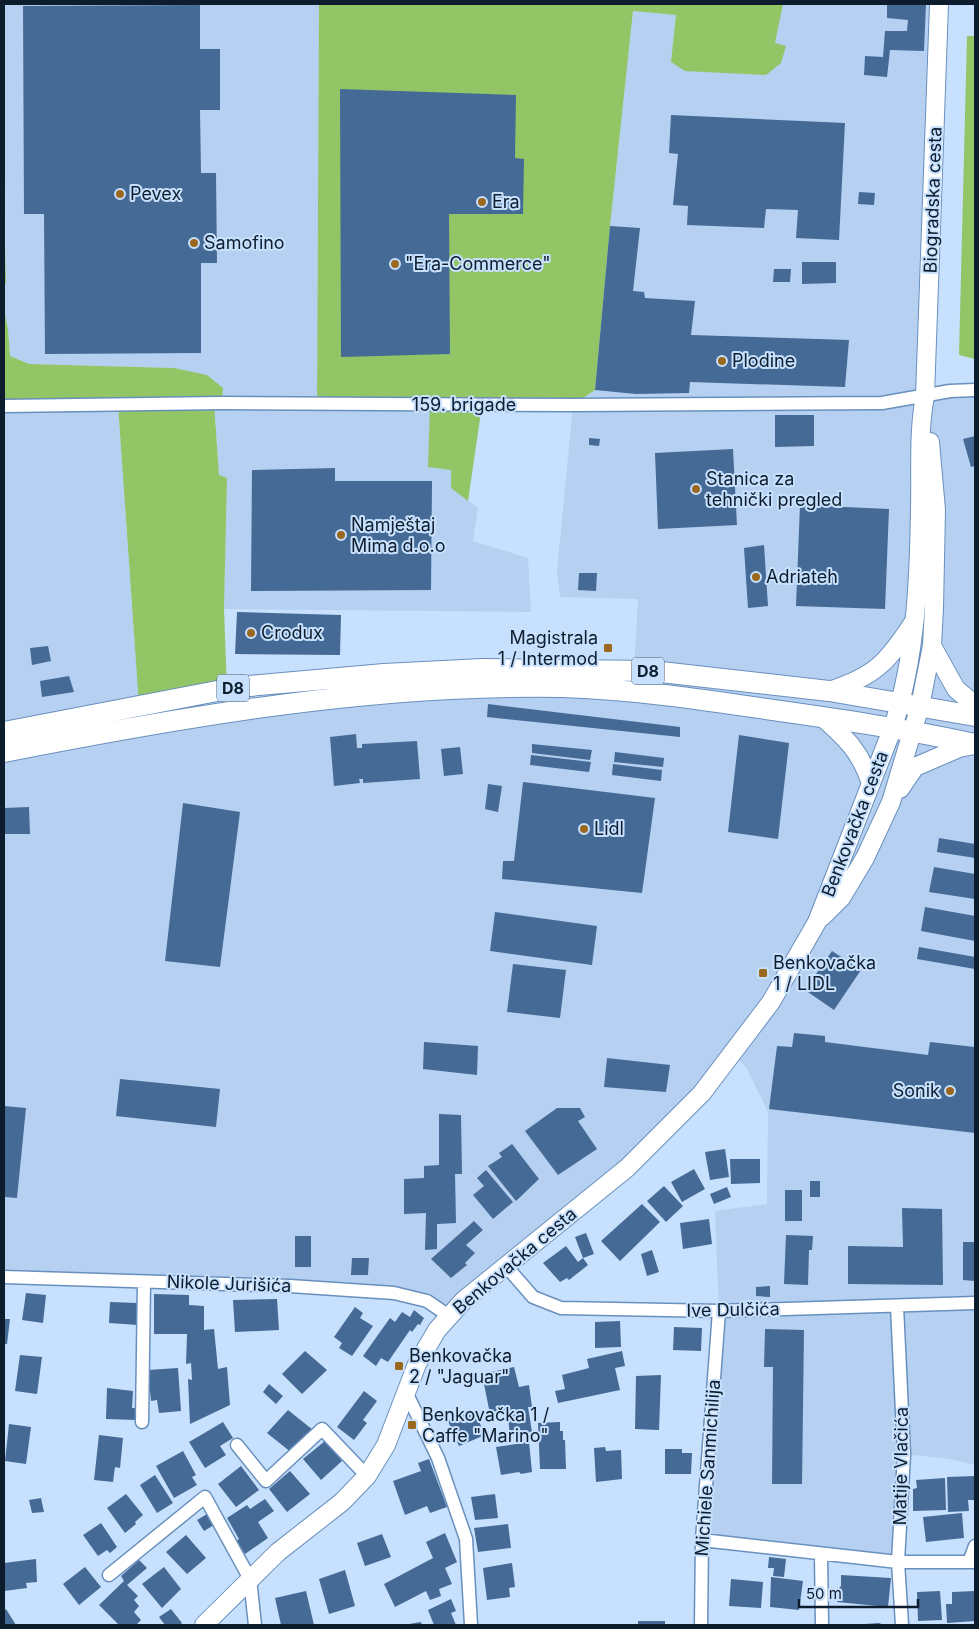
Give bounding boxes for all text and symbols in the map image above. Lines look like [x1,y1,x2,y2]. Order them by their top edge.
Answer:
street label: Biogradska cesta [919,126,946,274]
place label: Pevex [130,183,181,204]
marker: Pevex [114,188,126,200]
place label: Era [492,191,520,212]
marker: Era [476,196,488,208]
place label: Samofino [204,232,285,253]
marker: Samofino [188,237,200,249]
place label: "Era-Commerce" [405,253,551,274]
marker: "Era-Commerce" [389,258,401,270]
place label: Plodine [732,350,795,371]
marker: Plodine [716,355,728,367]
street label: 159. brigade [412,394,516,415]
place label: Stanica za tehnički pregled [706,468,842,510]
marker: Stanica za tehnički pregled [690,483,702,495]
place label: Namještaj Mima d.o.o [351,514,446,556]
marker: Namještaj Mima d.o.o [335,529,347,541]
place label: Adriateh [766,566,838,587]
marker: Adriateh [750,571,762,583]
place label: Crodux [261,622,323,643]
marker: Crodux [245,627,257,639]
place label: Magistrala 1 / Intermod [498,627,598,669]
marker: Magistrala 1 / Intermod [602,642,614,654]
road number: D8 [632,658,664,684]
road number: D8 [217,674,249,701]
street label: Benkovačka cesta [817,748,892,900]
place label: Lidl [594,818,624,839]
marker: Lidl [578,823,590,835]
place label: Benkovačka 1 / LIDL [773,952,876,994]
marker: Benkovačka 1 / LIDL [757,967,769,979]
place label: Sonik [893,1080,940,1101]
marker: Sonik [944,1085,956,1097]
street label: Benkovačka cesta [449,1203,581,1318]
street label: Nikole Jurišića [166,1271,292,1296]
street label: Ive Dulčića [686,1298,780,1321]
place label: Benkovačka 2 / "Jaguar" [409,1345,512,1387]
marker: Benkovačka 2 / "Jaguar" [393,1360,405,1372]
street label: Michiele Sanmichilija [691,1379,724,1557]
place label: Benkovačka 1 / Caffe "Marino" [422,1404,550,1446]
street label: Matije Vlačića [889,1406,912,1525]
marker: Benkovačka 1 / Caffe "Marino" [406,1419,418,1431]
scale bar [799,1576,918,1608]
text: 50 m [806,1584,842,1603]

